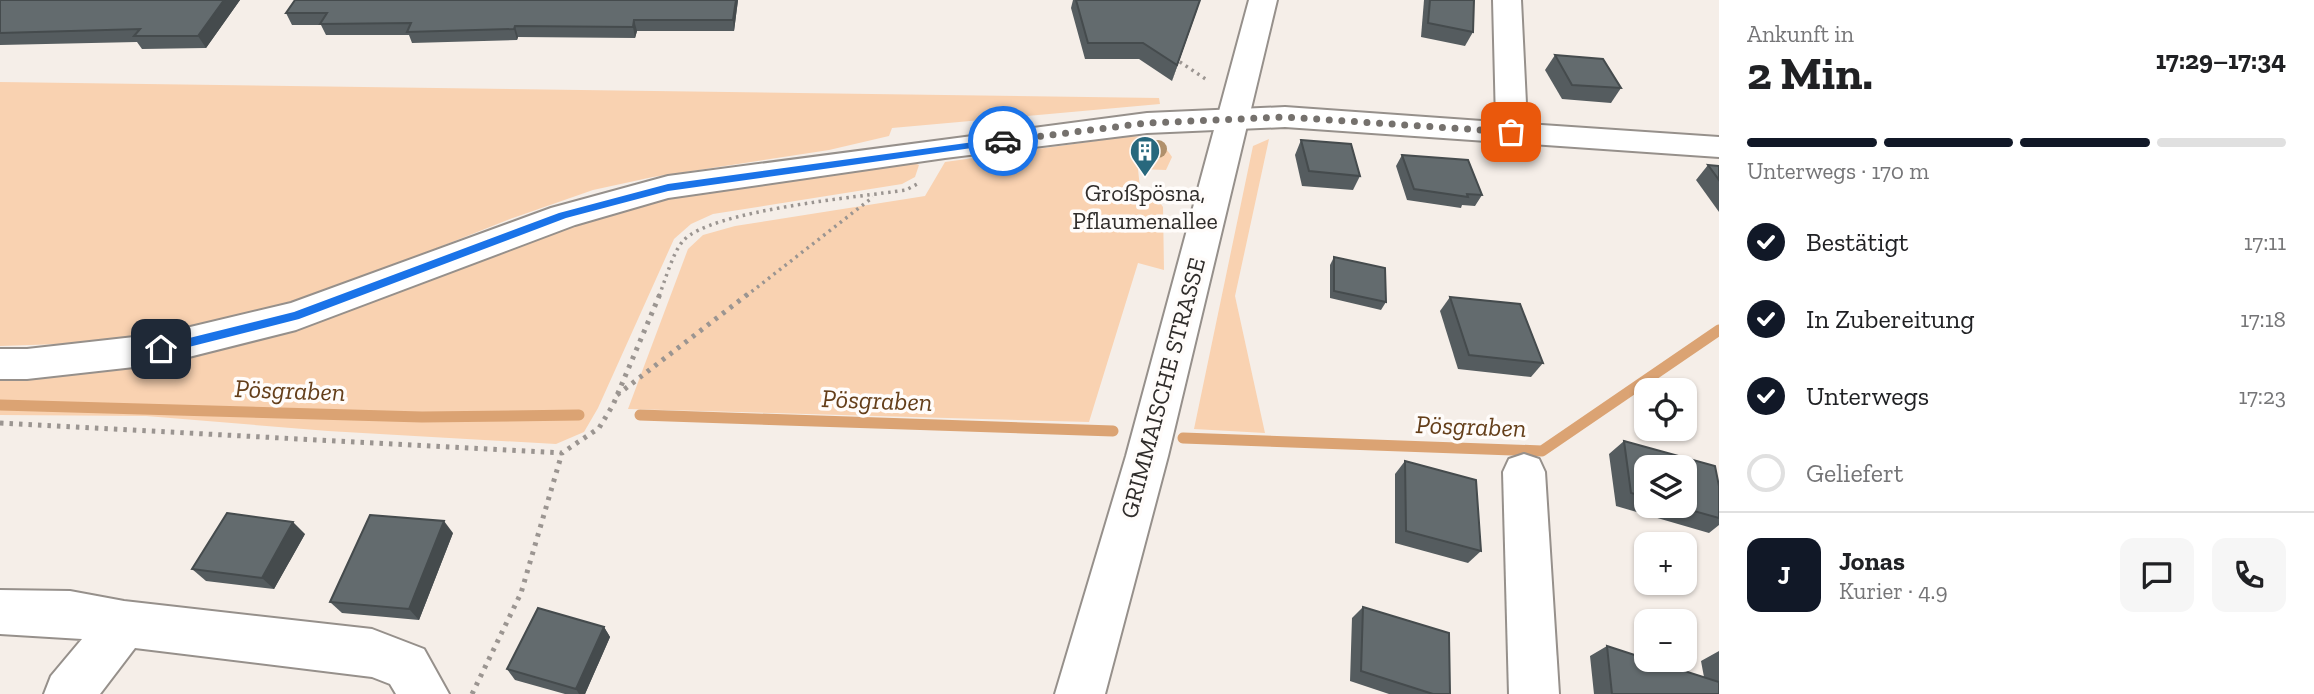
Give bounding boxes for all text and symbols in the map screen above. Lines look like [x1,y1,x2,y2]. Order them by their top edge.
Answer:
text: Ankunft in [1747,20,1854,48]
text: 17:29–17:34 [2156,44,2286,76]
text: 2 Min. [1747,46,1873,101]
pin [1481,102,1541,162]
courier [968,106,1038,176]
icon: bag [1492,113,1530,151]
icon: car [984,122,1022,160]
building icon: Großpösna, Pflaumenallee [1128,134,1162,178]
text: Unterwegs · 170 m [1747,157,1929,185]
place label: Großpösna, Pflaumenallee [1072,178,1218,235]
icon: check [1747,223,1785,261]
text: Bestätigt [1806,226,1908,258]
text: 17:11 [2244,228,2286,256]
street label: GRIMMAISCHE STRASSE [1114,254,1211,521]
icon: check [1747,300,1785,338]
text: In Zubereitung [1806,303,1974,335]
text: 17:18 [2240,305,2286,333]
pin [131,319,191,379]
icon: home [142,330,180,368]
water label: Pösgraben [234,372,346,408]
icon: check [1747,377,1785,415]
map controls [1634,378,1697,672]
button: locate [1634,378,1697,441]
text: Unterwegs [1806,380,1929,412]
water label: Pösgraben [821,382,933,418]
text: 17:23 [2238,382,2286,410]
water label: Pösgraben [1415,408,1527,444]
button: layers [1634,455,1697,518]
text: Geliefert [1806,457,1904,489]
button: + [1634,532,1697,595]
button: chat [2120,538,2194,612]
button: phone [2212,538,2286,612]
text: Jonas [1839,545,1905,577]
text: J [1778,559,1790,591]
text: Kurier · 4.9 [1839,577,1948,605]
button: − [1634,609,1697,672]

